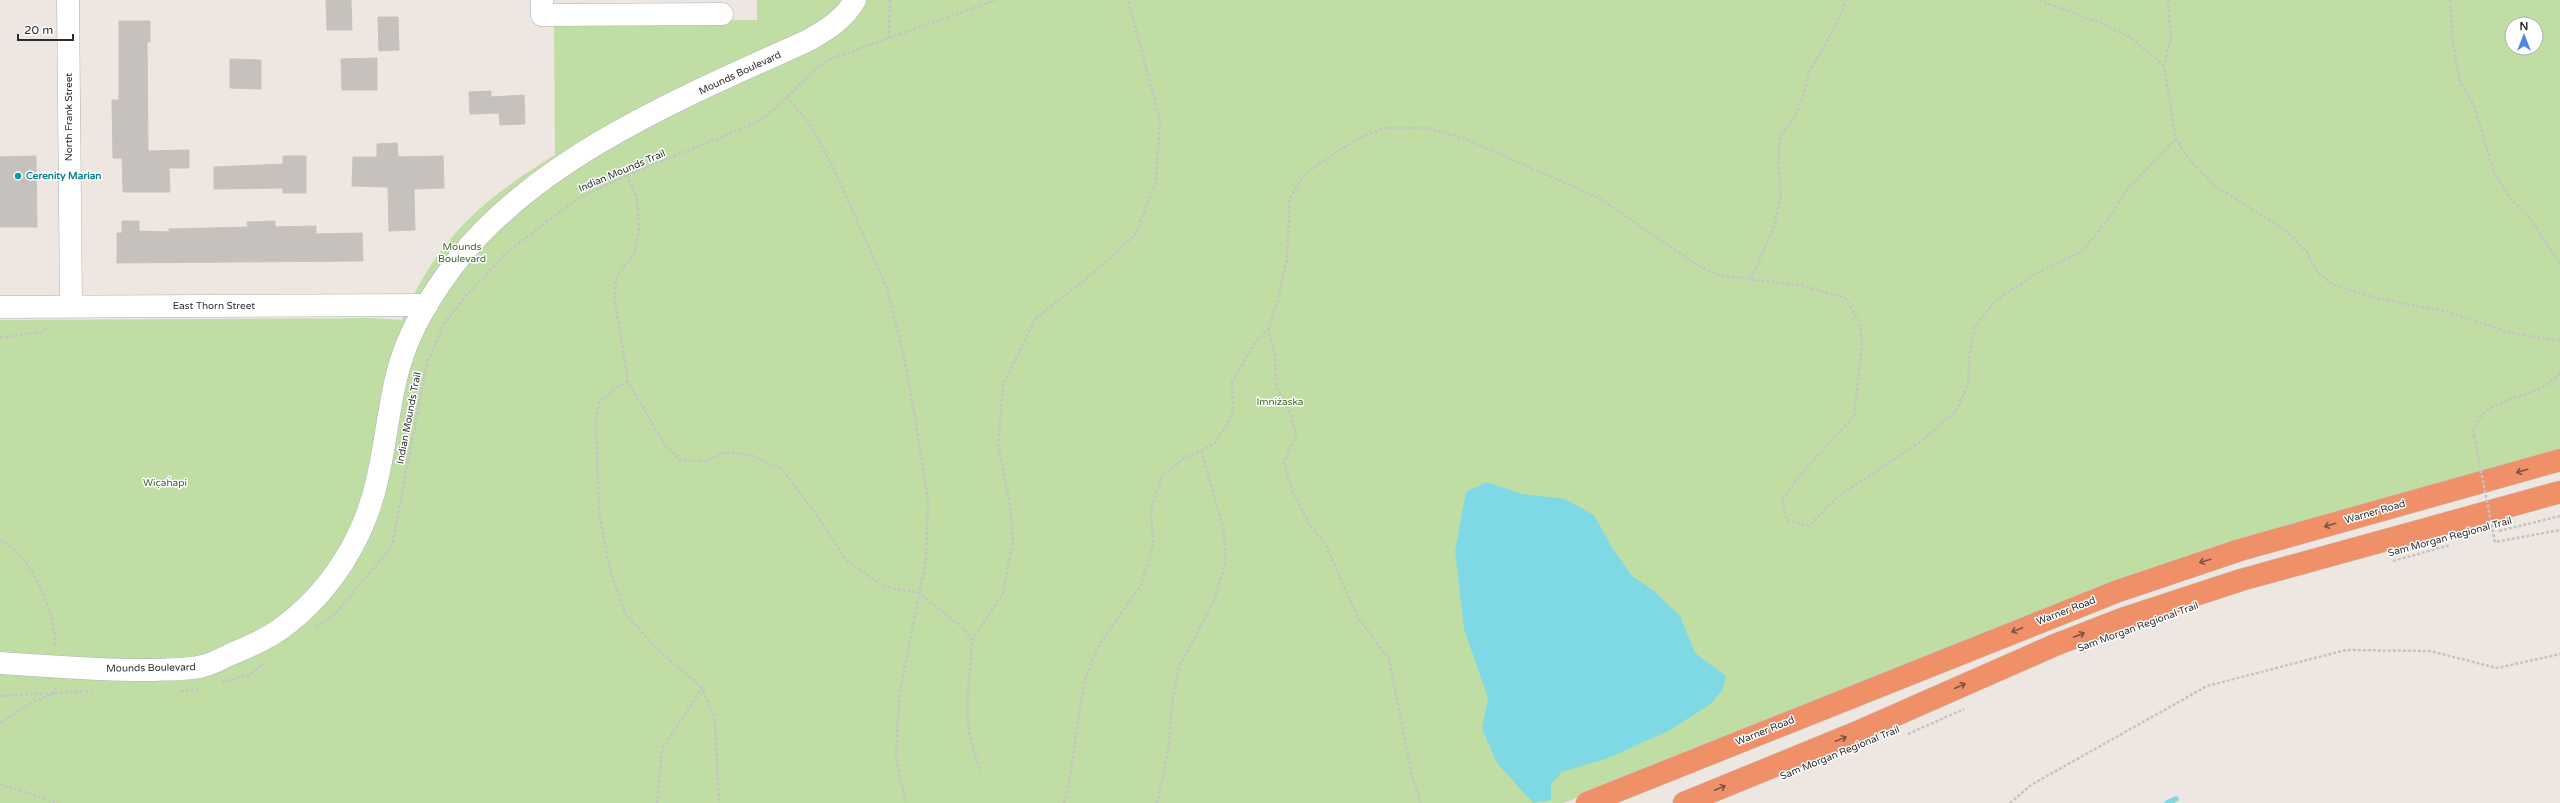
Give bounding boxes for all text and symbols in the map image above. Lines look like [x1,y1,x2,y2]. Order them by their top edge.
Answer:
scale bar [18,16,73,42]
north arrow [2504,16,2544,56]
text: N [2520,20,2528,33]
text: 20 m [24,23,53,37]
street label: Mounds Boulevard [697,49,783,97]
street label: North Frank Street [63,73,75,161]
street label: Indian Mounds Trail [577,147,667,195]
place label: Cerenity Marian [26,170,101,182]
marker: Cerenity Marian [13,171,23,181]
park label: Mounds Boulevard [438,241,486,265]
street label: East Thorn Street [173,300,255,312]
street label: Indian Mounds Trail [394,371,424,465]
park label: Imniżaska [1257,396,1303,408]
one-way arrow [2516,467,2529,475]
park label: Wic̣aḣapi [143,477,187,489]
street label: Warner Road [2343,498,2407,526]
street label: Sam Morgan Regional Trail [2387,515,2513,559]
one-way arrow [2324,522,2337,529]
one-way arrow [2199,558,2212,565]
street label: Warner Road [2035,594,2097,628]
street label: Sam Morgan Regional Trail [2076,599,2200,655]
one-way arrow [2012,626,2024,634]
one-way arrow [2073,631,2085,639]
street label: Mounds Boulevard [106,661,196,675]
one-way arrow [1953,682,1965,690]
street label: Warner Road [1734,714,1796,748]
street label: Sam Morgan Regional Trail [1778,723,1902,783]
one-way arrow [1834,734,1846,742]
one-way arrow [1714,784,1726,792]

